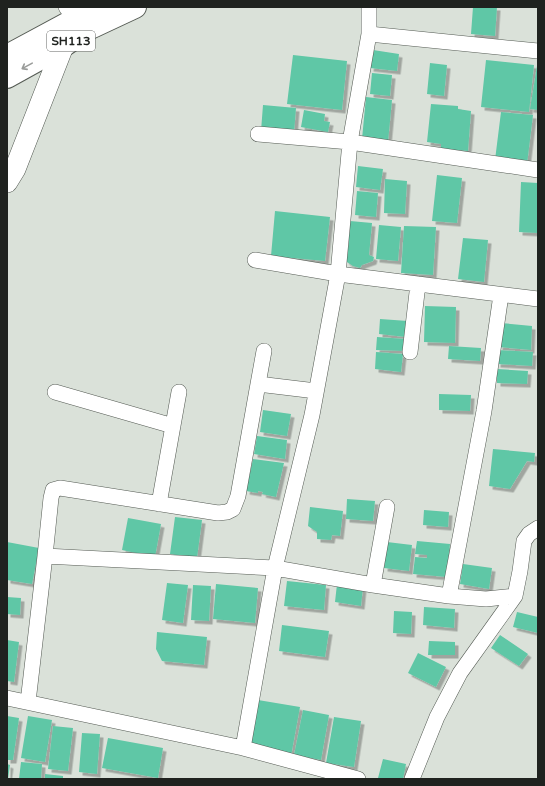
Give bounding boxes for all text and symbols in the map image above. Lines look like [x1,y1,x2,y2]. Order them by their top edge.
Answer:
road number: SH113 [47,31,95,51]
one-way arrow [22,62,34,70]

